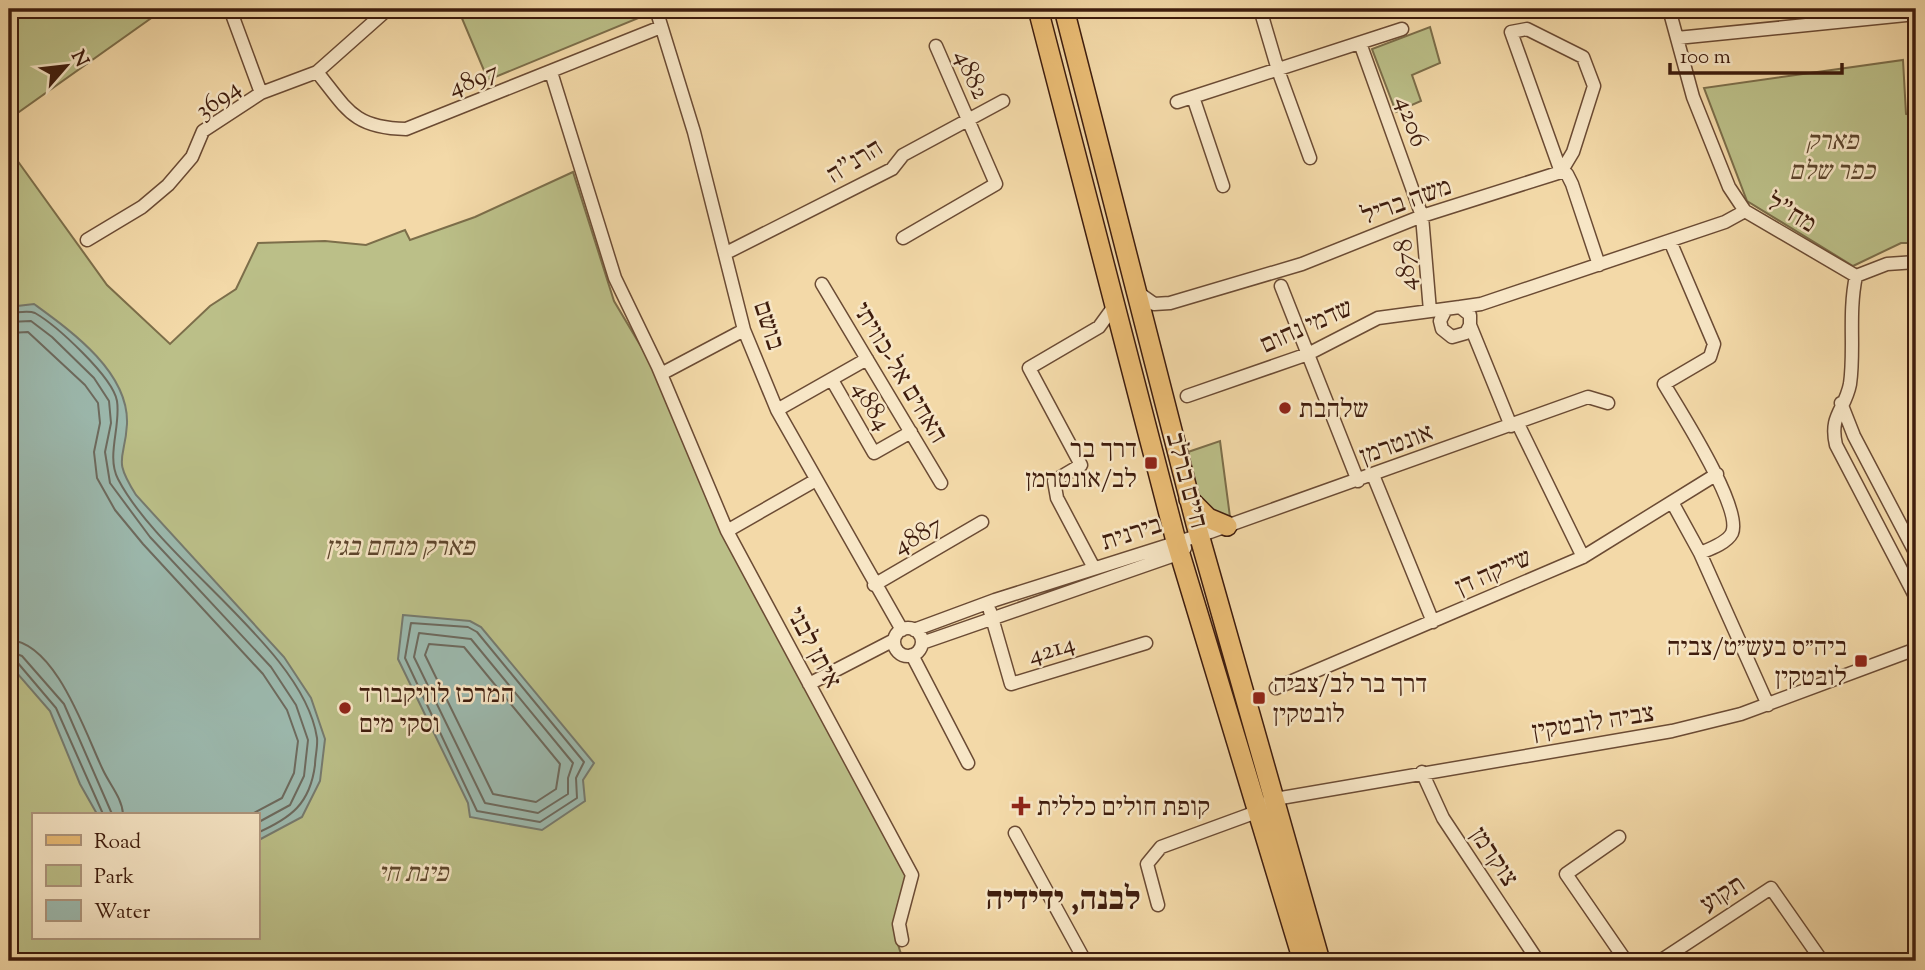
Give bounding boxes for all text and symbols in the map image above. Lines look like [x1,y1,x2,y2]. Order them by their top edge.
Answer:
north arrow [32,32,102,102]
scale bar [1670,32,1841,76]
text: 100 m [1680,43,1731,73]
street label: 4882 [943,44,998,106]
text: N [63,46,94,72]
street label: 4897 [443,53,505,107]
street label: 3694 [188,71,249,129]
street label: 4206 [1385,91,1437,152]
park label: פארק כפר שלם [1789,124,1877,191]
street label: הרנ"ה [820,130,891,194]
street label: משה בריל [1356,169,1457,236]
street label: מח"ל [1759,185,1823,243]
street label: 4878 [1386,237,1427,292]
street label: שדמי נחום [1255,290,1359,364]
street label: בושם [742,296,793,355]
street label: האחים אל-כוויתי [842,296,956,451]
street label: 4884 [842,375,900,438]
place label: שלהבת [1299,392,1369,429]
marker: שלהבת [1277,400,1293,416]
street label: אונטרמן [1355,415,1439,476]
street label: חיים ברלב [1155,429,1216,533]
place label: דרך בר לב/אונטרמן [1025,432,1137,499]
marker: דרך בר לב/אונטרמן [1143,455,1159,471]
street label: 4887 [886,507,950,565]
street label: בירנית [1097,507,1167,562]
park label: פארק מנחם בגין [326,530,476,567]
street label: שייקה דן [1450,540,1538,606]
street label: איתן לבני [776,601,850,696]
street label: 4214 [1024,626,1080,675]
place label: ביה״ס בעש״ט/צביה לובטקין [1667,630,1847,697]
marker: ביה״ס בעש״ט/צביה לובטקין [1853,653,1869,669]
place label: דרך בר לב/צביה לובטקין [1273,667,1427,734]
place label: המרכז לוויקבורד וסקי מים [359,677,514,744]
marker: דרך בר לב/צביה לובטקין [1251,690,1267,706]
street label: צביה לובטקין [1530,696,1657,751]
marker: המרכז לוויקבורד וסקי מים [337,700,353,716]
place label: קופת חולים כללית [1037,790,1210,827]
marker: קופת חולים כללית [1011,796,1031,816]
legend [32,813,259,939]
street label: צוקרמן [1459,820,1526,895]
text: Road [94,828,141,858]
park label: פינת חי [378,856,450,893]
text: Park [94,863,135,893]
street label: תקוע [1693,867,1753,923]
district label: לבנה, ידידיה [985,877,1141,925]
text: Water [94,898,151,928]

